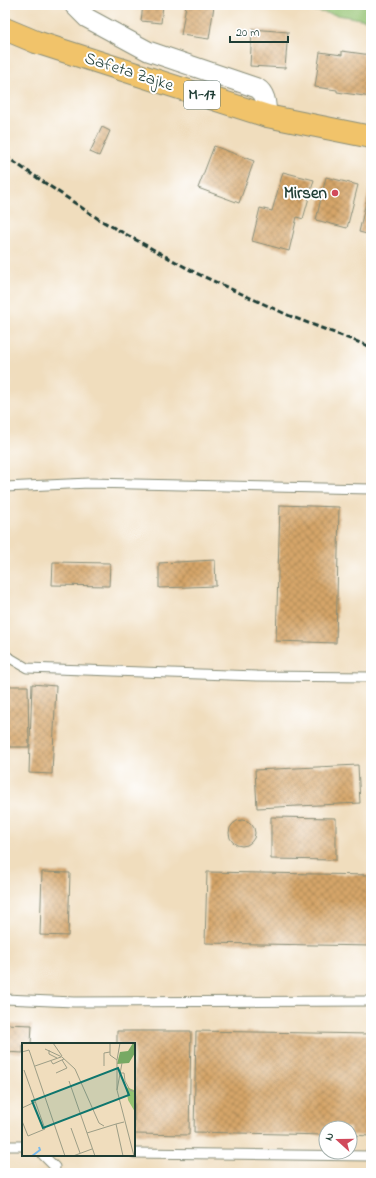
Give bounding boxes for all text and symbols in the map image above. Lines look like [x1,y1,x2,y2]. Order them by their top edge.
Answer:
scale bar [230,18,288,44]
text: 20 m [236,24,259,42]
street label: Safeta Zajke [81,46,177,98]
road number: M-17 [184,81,220,109]
place label: Mirsen [284,181,328,206]
marker: Mirsen [330,188,340,198]
inset map [22,1043,135,1156]
north arrow [318,1120,358,1160]
text: N [321,1130,338,1143]

